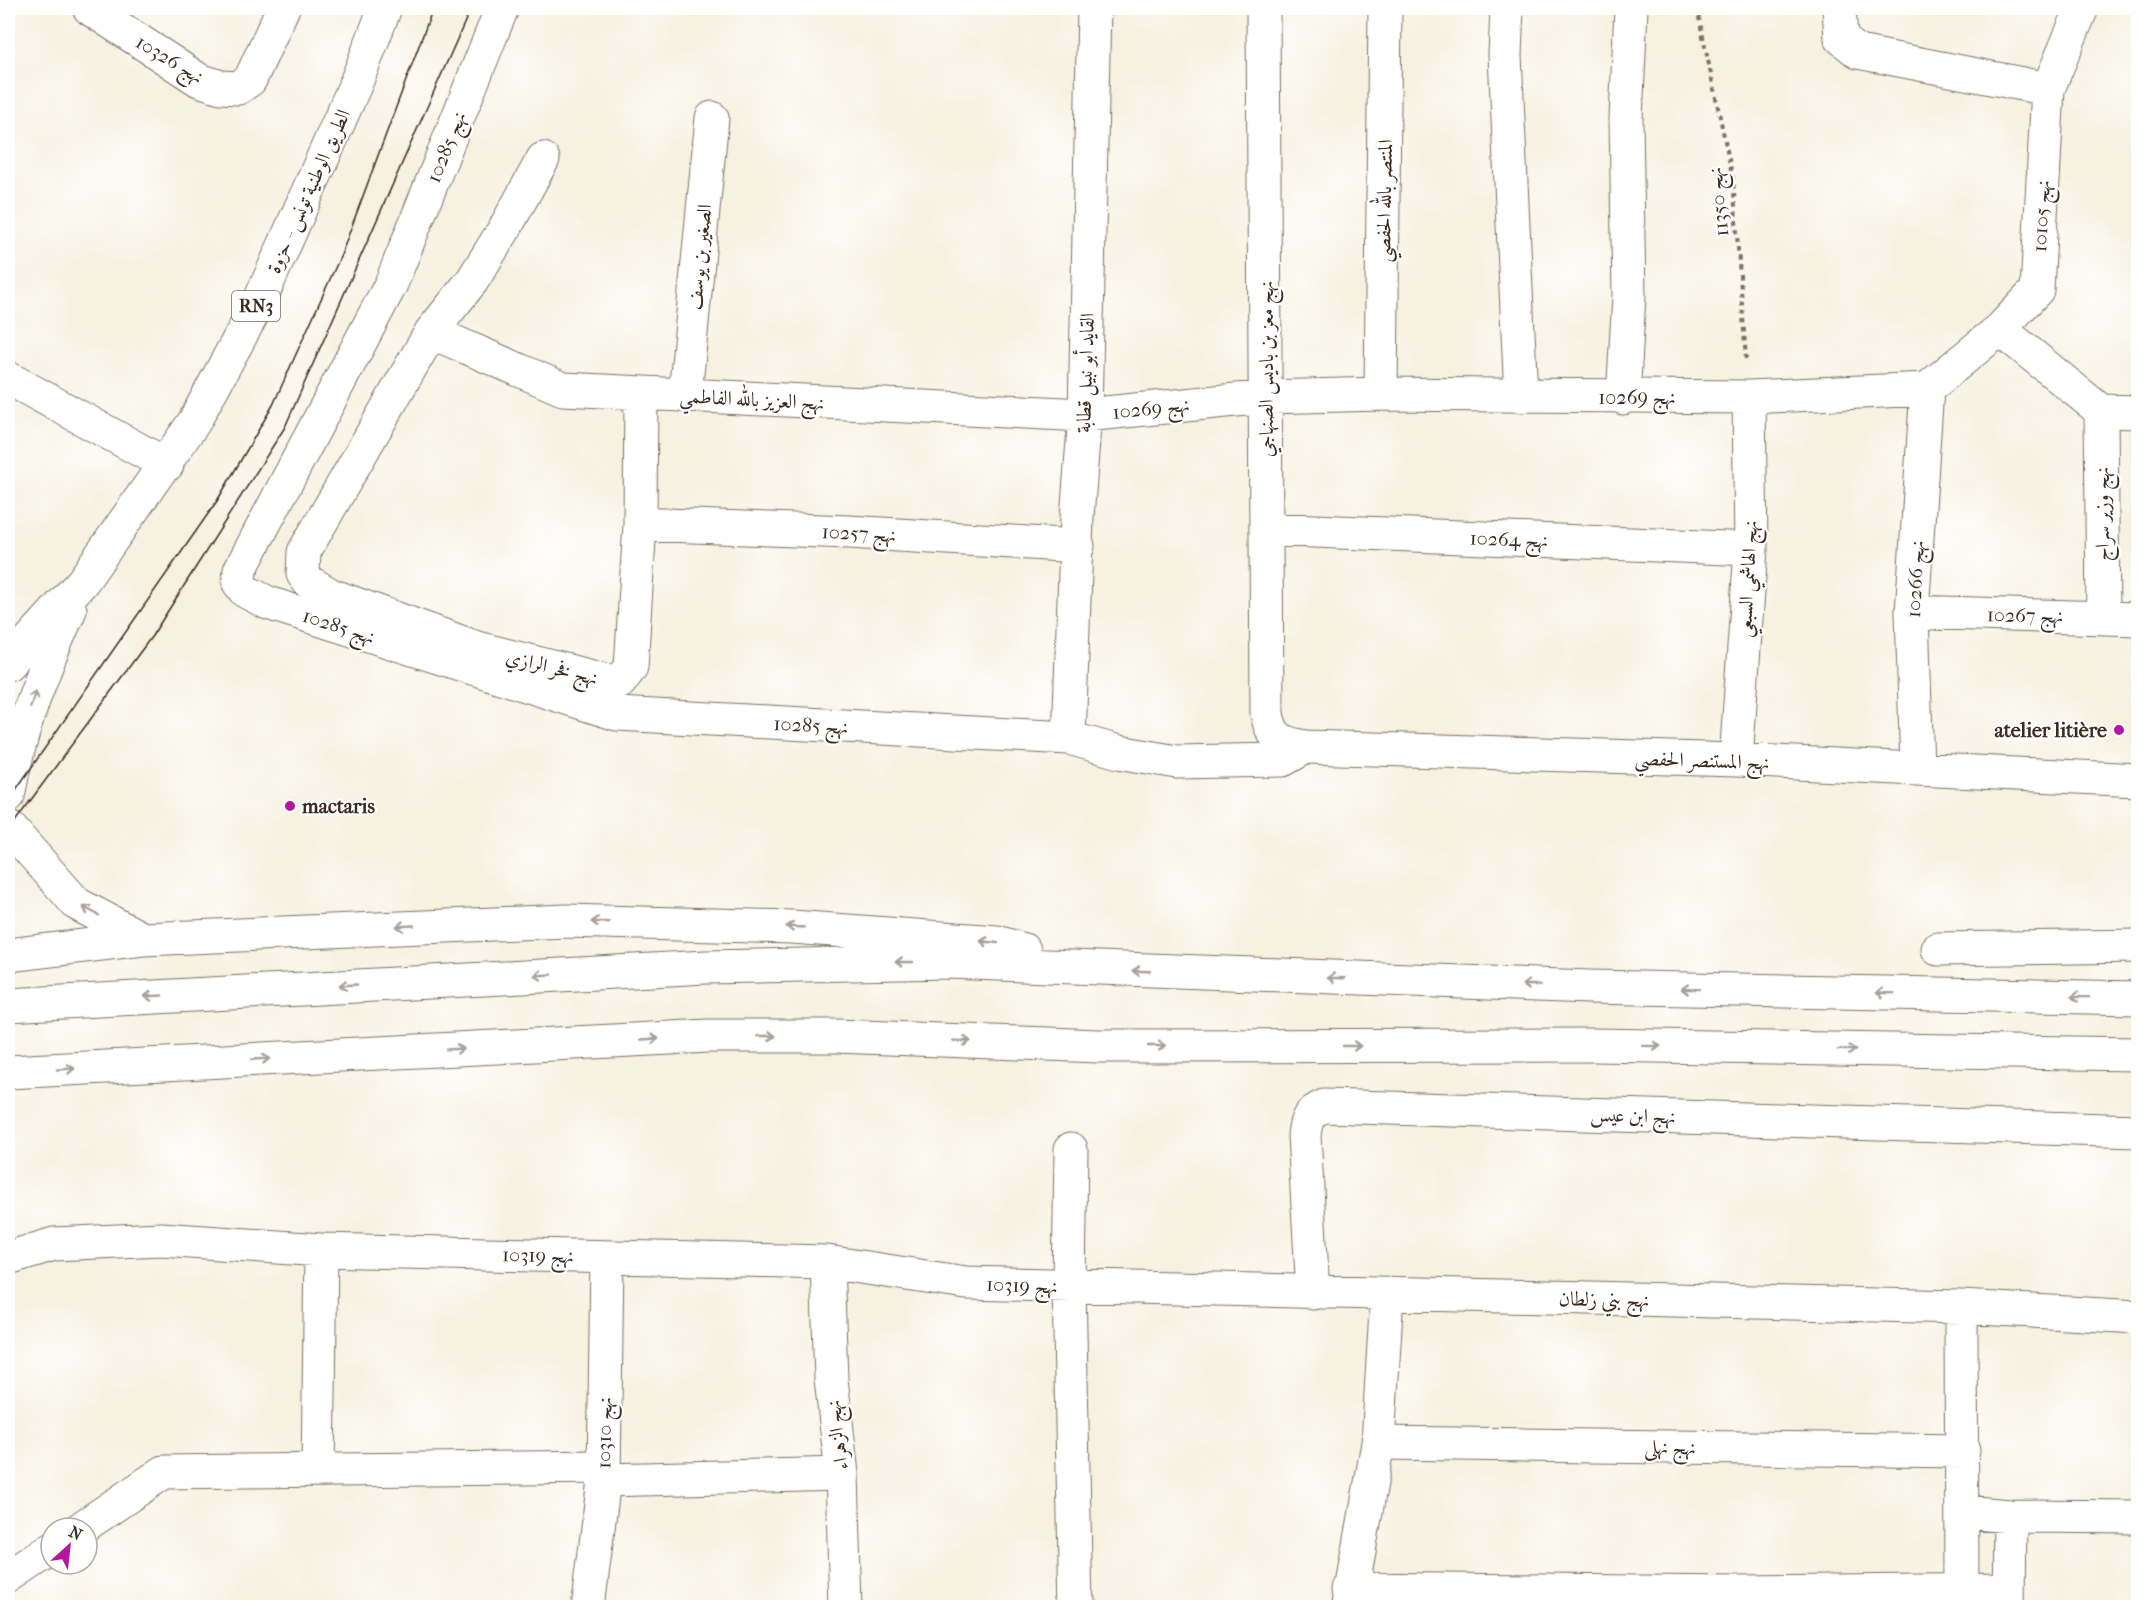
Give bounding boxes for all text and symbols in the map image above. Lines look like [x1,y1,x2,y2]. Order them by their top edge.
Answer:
street label: نهج 10326 [129,30,208,94]
street label: الطريق الوطنية تونس - حزوة [262,106,357,278]
street label: نهج 10285 [422,108,477,188]
street label: المنتصر بالله الحفصي [1368,139,1404,263]
street label: نهج 11350 [1703,165,1740,238]
street label: نهج 10105 [2028,179,2061,253]
street label: الصغير بن يوسف [683,203,717,311]
street label: نهج معز بن باديس الصنهاجي [1255,281,1284,457]
road number: RN3 [232,291,280,321]
street label: القايد أبو نبيل قطابة [1069,312,1102,434]
street label: نهج العزيز بالله الفاطمي [679,380,825,422]
street label: نهج 10269 [1598,386,1676,415]
street label: نهج 10269 [1111,393,1191,430]
street label: نهج وزير سراج [2091,467,2120,561]
street label: نهج 10257 [821,520,897,553]
street label: نهج الهاشمي السبعي [1733,520,1769,639]
street label: نهج 10264 [1469,527,1549,558]
street label: نهج 10266 [1902,540,1935,619]
street label: نهج 10267 [1987,603,2063,634]
street label: نهج 10285 [298,604,378,655]
street label: نهج فخر الرازي [502,645,600,696]
one-way arrow [28,690,39,709]
street label: نهج 10285 [773,712,849,745]
place label: atelier litière [1994,719,2107,742]
marker: atelier litière [2112,723,2126,737]
street label: نهج المستنصر الحفصي [1634,747,1770,781]
place label: mactaris [301,795,375,818]
marker: mactaris [283,799,297,813]
one-way arrow [83,905,101,916]
one-way arrow [590,916,610,927]
one-way arrow [395,921,415,932]
one-way arrow [785,922,805,933]
one-way arrow [980,936,1000,947]
one-way arrow [895,957,915,968]
one-way arrow [1131,966,1151,977]
one-way arrow [533,970,553,981]
one-way arrow [1326,972,1346,984]
one-way arrow [1521,979,1541,990]
one-way arrow [339,980,358,991]
one-way arrow [1681,983,1701,995]
one-way arrow [1876,987,1896,999]
one-way arrow [144,990,164,1001]
one-way arrow [2071,991,2091,1002]
one-way arrow [757,1030,777,1042]
one-way arrow [640,1033,660,1044]
one-way arrow [952,1035,972,1046]
one-way arrow [1147,1040,1167,1052]
one-way arrow [1342,1040,1362,1052]
one-way arrow [1642,1041,1662,1052]
one-way arrow [445,1043,465,1054]
one-way arrow [1837,1044,1857,1055]
one-way arrow [250,1053,270,1064]
one-way arrow [55,1063,75,1074]
street label: نهج ابن عيس [1590,1103,1676,1134]
street label: نهج 10319 [502,1243,574,1274]
street label: نهج 10319 [986,1273,1058,1304]
street label: نهج بني زلطان [1558,1287,1650,1318]
street label: نهج 10310 [592,1397,623,1469]
street label: نهج الزهراء [822,1398,859,1471]
street label: نهج نهلى [1644,1436,1696,1465]
north arrow [39,1516,99,1576]
text: N [66,1522,86,1545]

